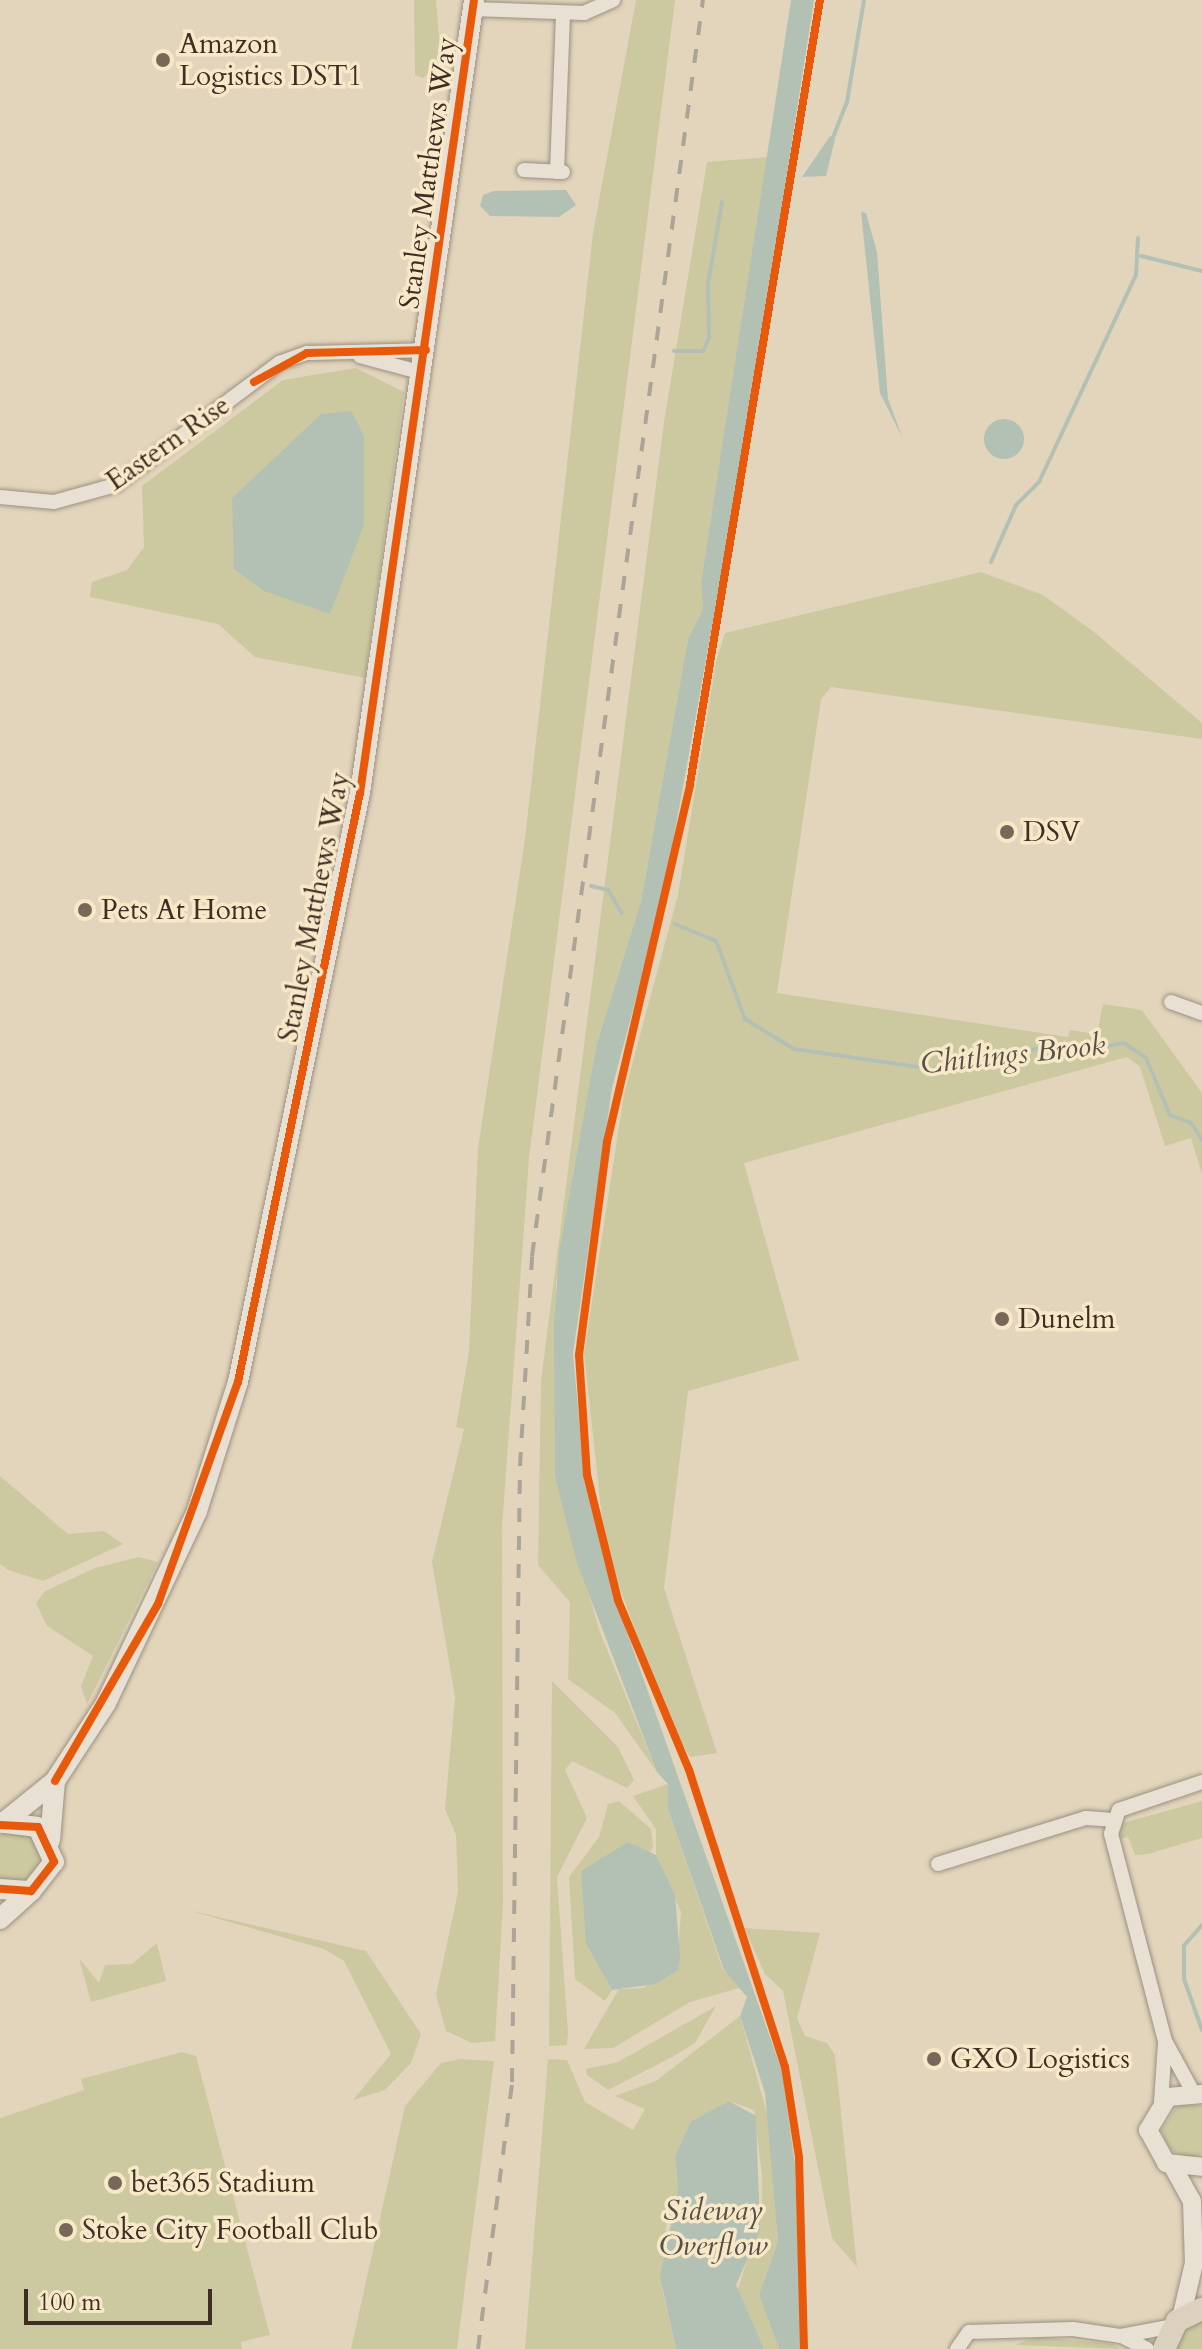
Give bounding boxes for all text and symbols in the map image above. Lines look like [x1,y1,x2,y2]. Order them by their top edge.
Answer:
place label: Amazon Logistics DST1 [179,27,362,93]
street label: Stanley Matthews Way [392,35,464,311]
marker: Amazon Logistics DST1 [154,51,172,69]
street label: Eastern Rise [100,388,236,498]
street label: Stanley Matthews Way [271,769,357,1045]
place label: DSV [1023,815,1080,849]
marker: DSV [998,823,1016,841]
place label: Pets At Home [101,893,267,927]
marker: Pets At Home [76,901,94,919]
water label: Chitlings Brook [919,1027,1107,1083]
place label: Dunelm [1018,1302,1116,1336]
marker: Dunelm [993,1310,1011,1328]
place label: GXO Logistics [950,2042,1130,2076]
marker: GXO Logistics [925,2050,943,2068]
place label: bet365 Stadium [131,2166,315,2200]
marker: bet365 Stadium [106,2174,124,2192]
water label: Sideway Overflow [658,2193,768,2264]
place label: Stoke City Football Club [82,2213,379,2247]
marker: Stoke City Football Club [57,2221,75,2239]
scale bar [28,2273,216,2323]
text: 100 m [38,2286,102,2319]

